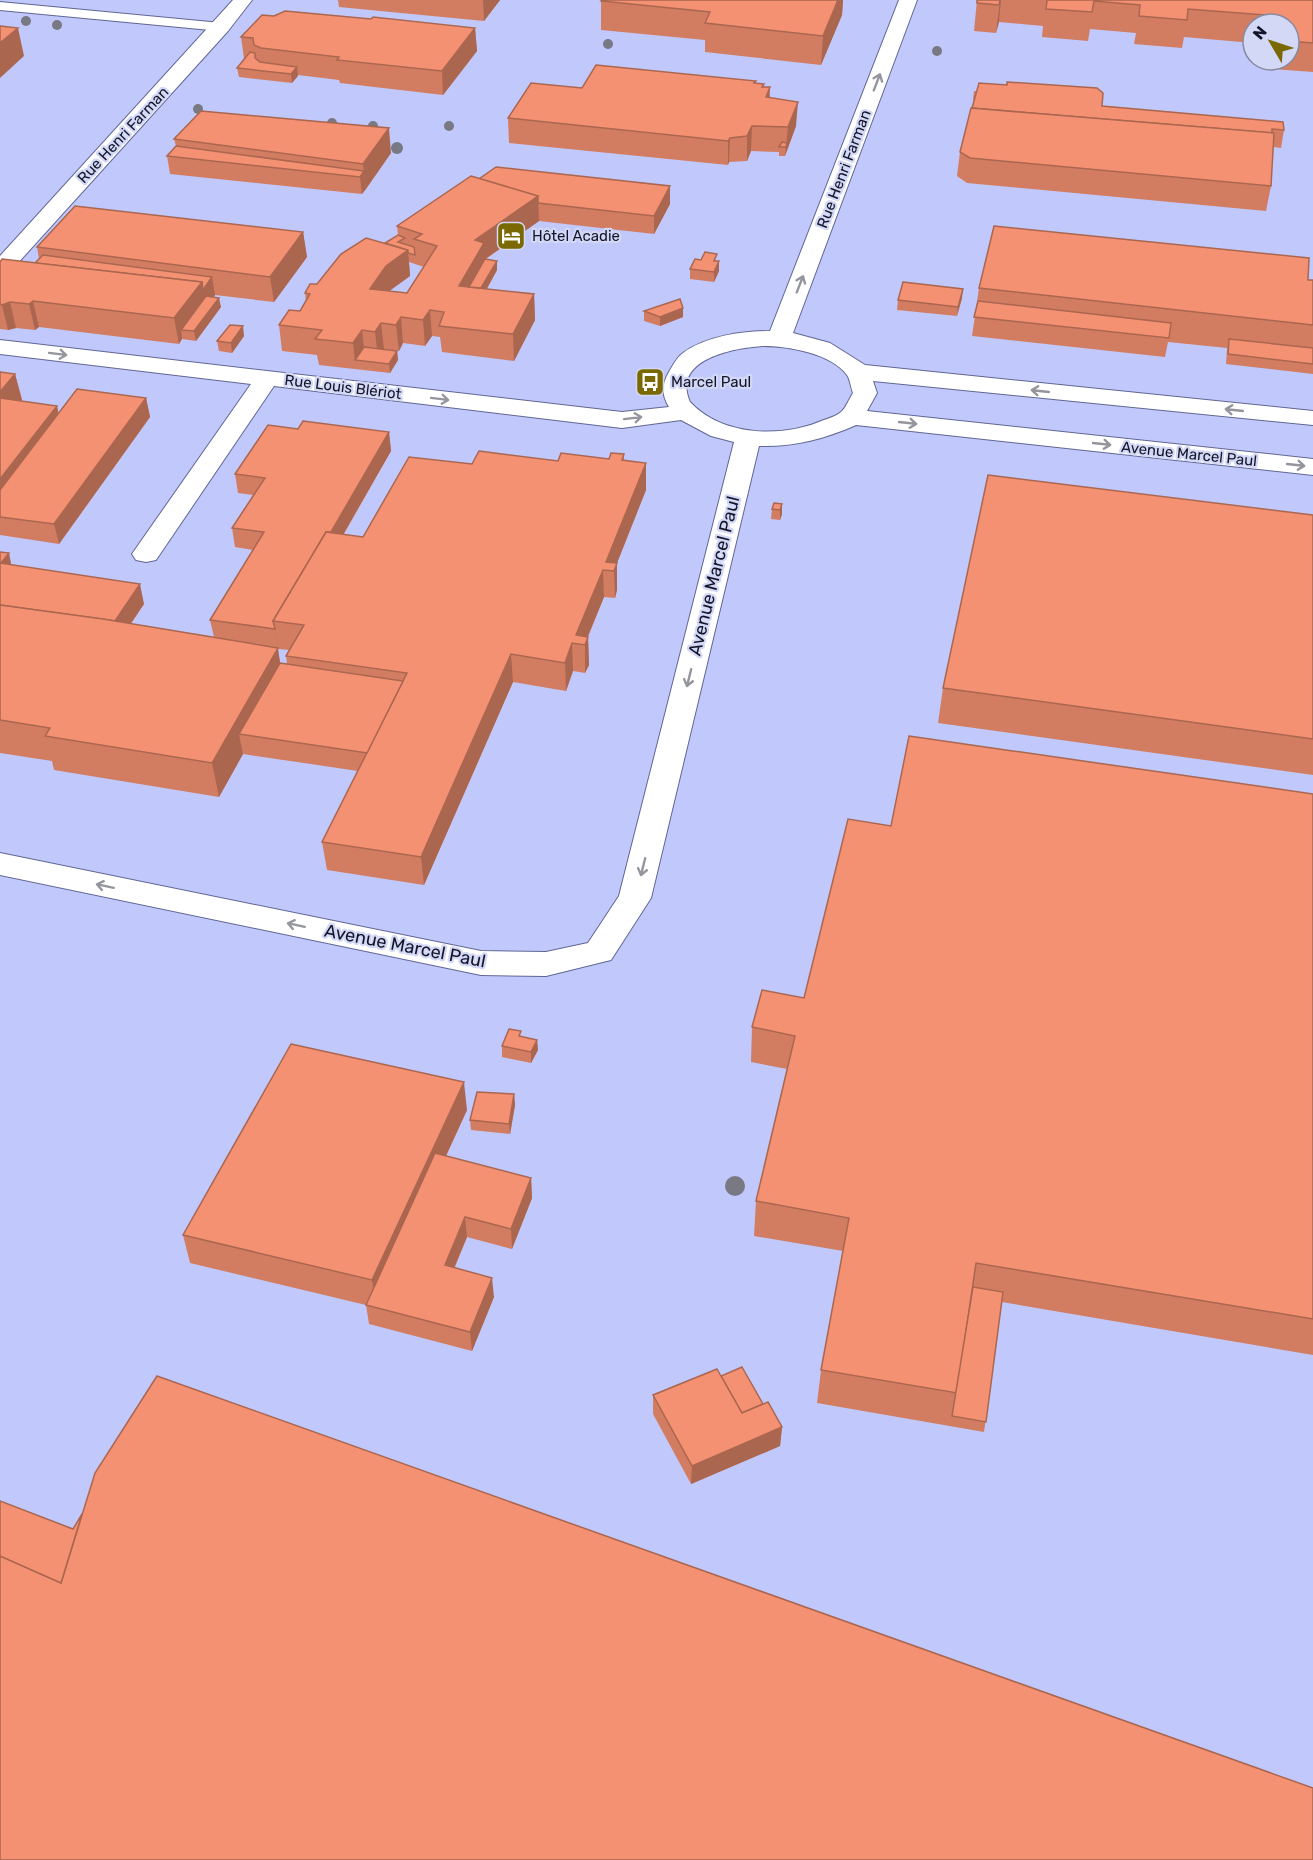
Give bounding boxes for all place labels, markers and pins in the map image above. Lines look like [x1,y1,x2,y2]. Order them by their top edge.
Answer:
hotel icon: Hôtel Acadie [495,220,527,252]
place label: Hôtel Acadie [532,227,620,245]
bus stop icon: Marcel Paul [634,366,666,398]
place label: Marcel Paul [671,373,751,391]

